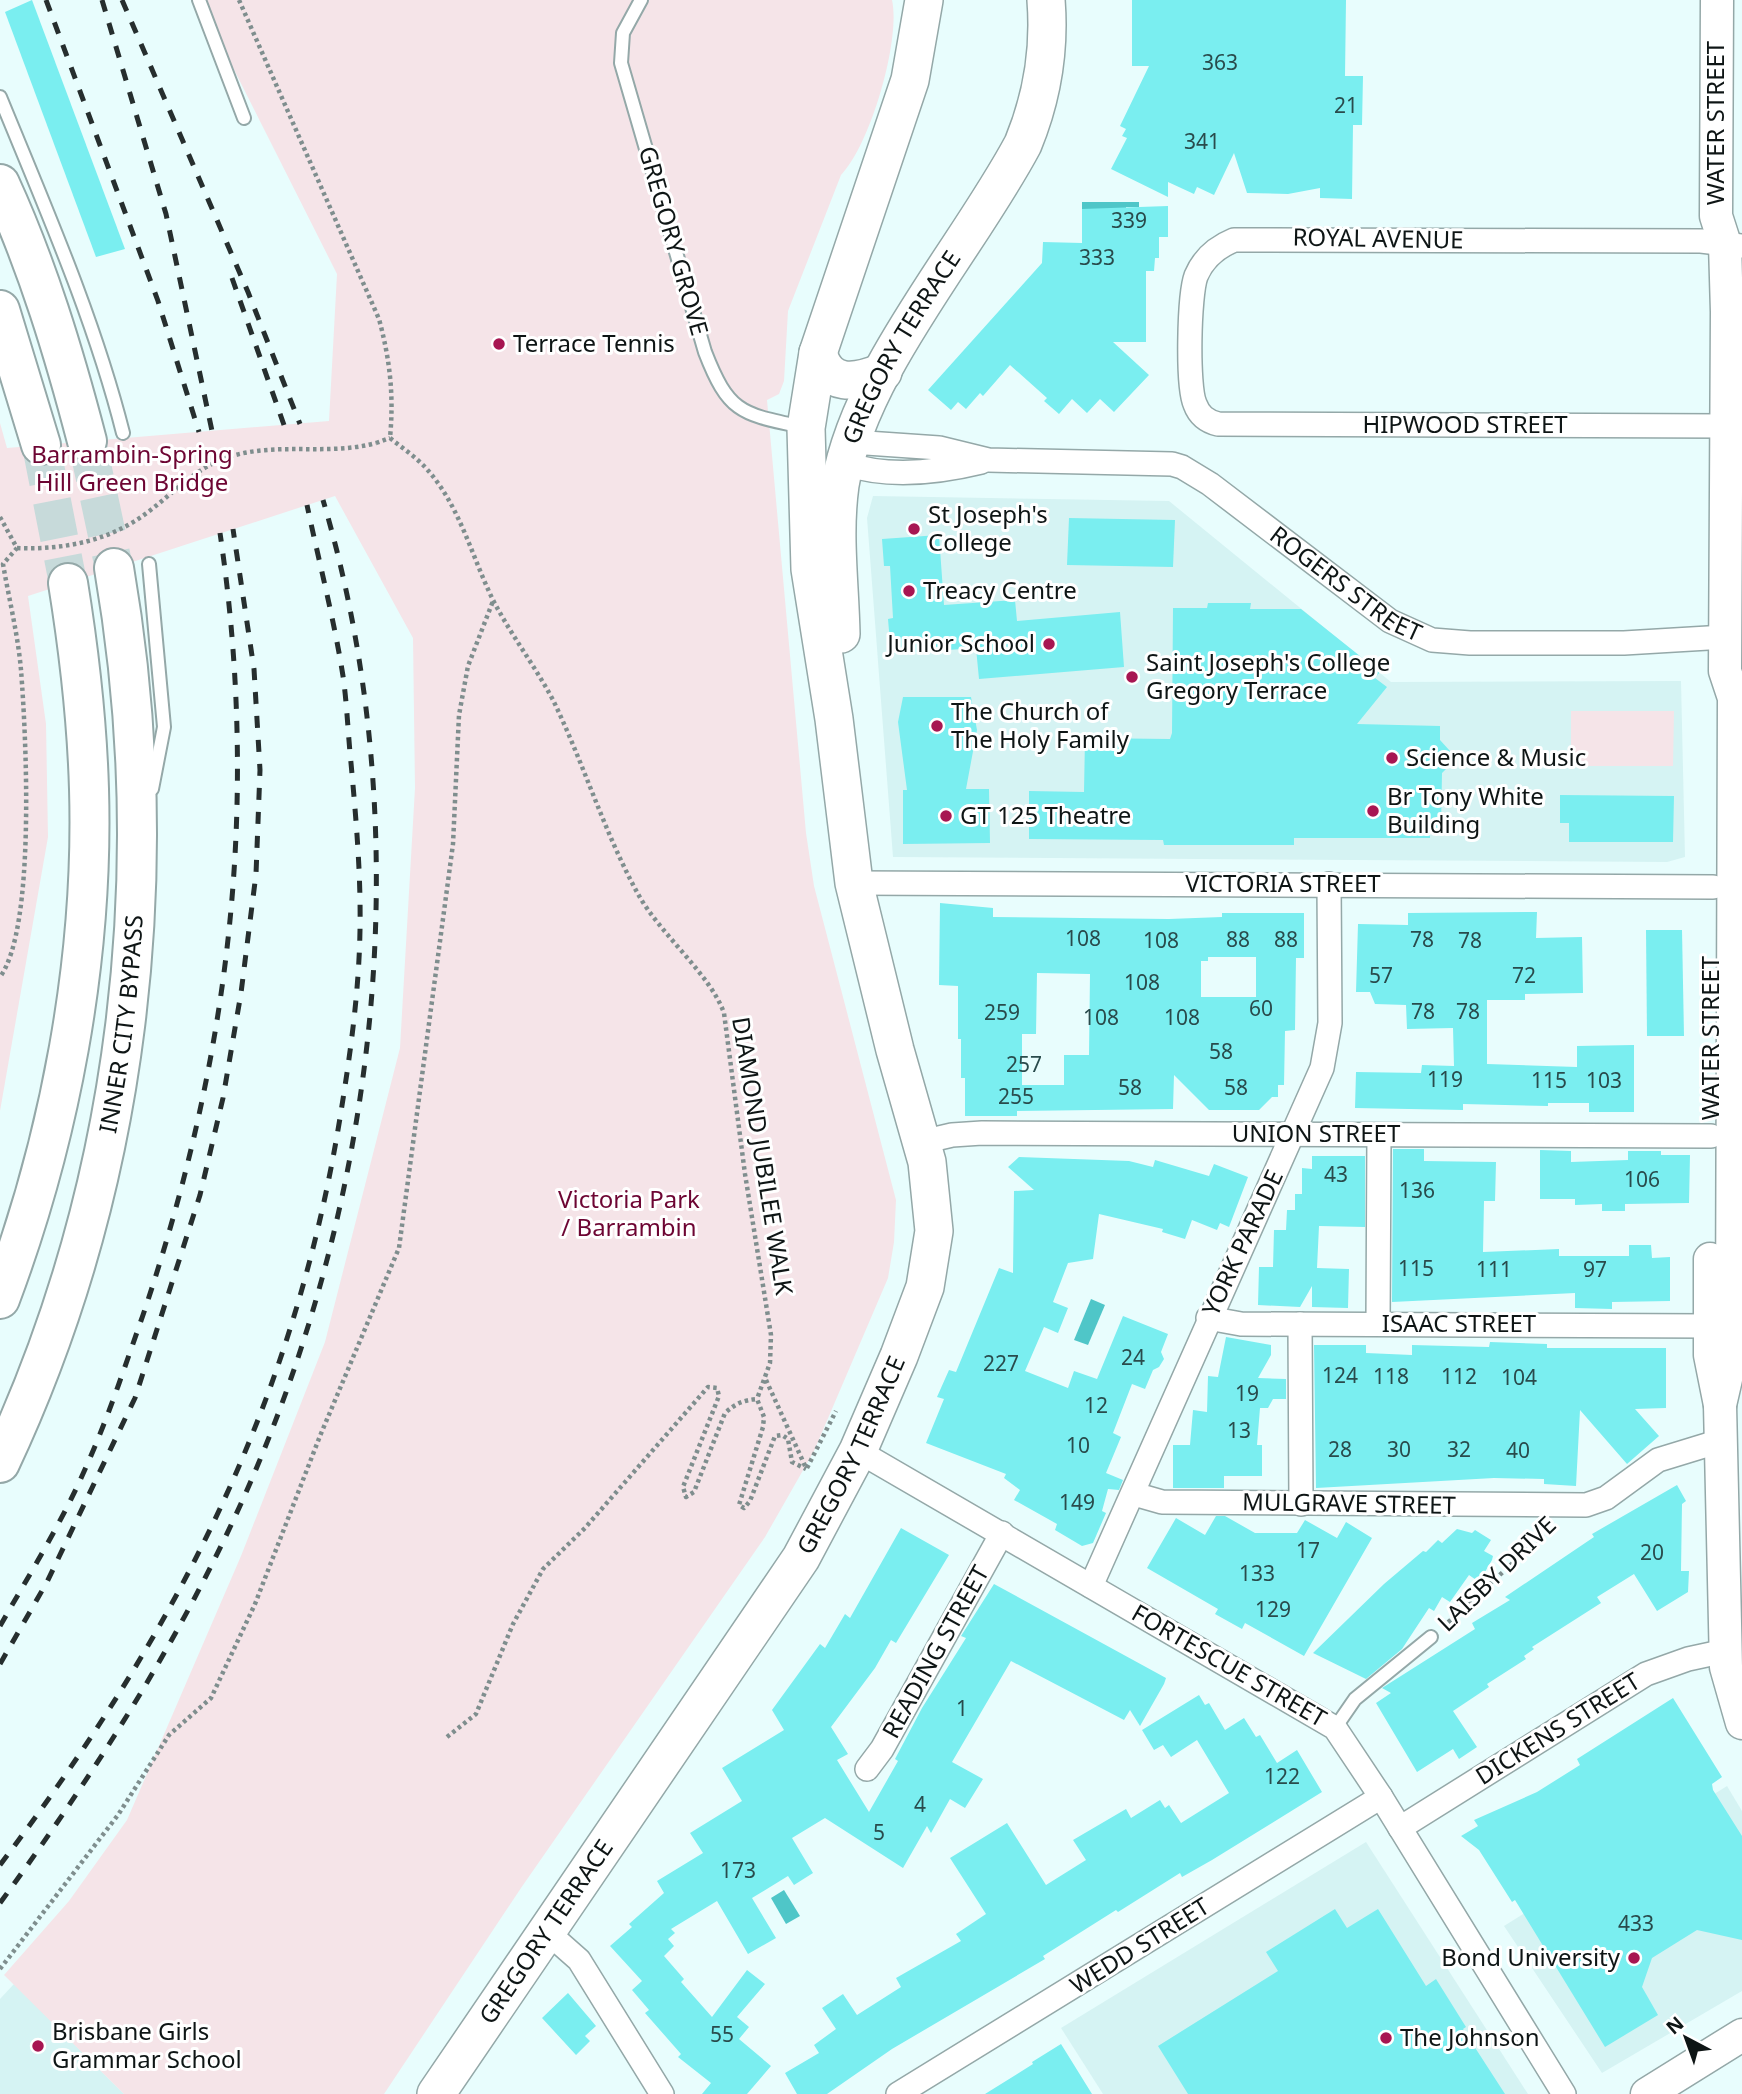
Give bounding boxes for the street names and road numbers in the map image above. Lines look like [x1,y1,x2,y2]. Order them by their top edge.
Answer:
street label: WATER STREET [1698,40,1731,205]
street label: GREGORY GROVE [632,142,717,339]
street label: ROYAL AVENUE [1292,220,1464,255]
street label: GREGORY TERRACE [834,244,968,448]
street label: HIPWOOD STREET [1362,407,1568,440]
street label: ROGERS STREET [1264,517,1428,649]
street label: VICTORIA STREET [1185,866,1381,899]
street label: INNER CITY BYPASS [90,914,150,1136]
street label: WATER STREET [1693,955,1726,1120]
street label: DIAMOND JUBILEE WALK [725,1014,802,1297]
street label: UNION STREET [1232,1116,1401,1149]
street label: YORK PARADE [1193,1164,1290,1321]
street label: ISAAC STREET [1382,1306,1537,1339]
street label: GREGORY TERRACE [788,1351,912,1560]
street label: MULGRAVE STREET [1242,1484,1457,1521]
street label: LAISBY DRIVE [1429,1508,1562,1638]
street label: READING STREET [874,1558,996,1744]
street label: FORTESCUE STREET [1126,1595,1334,1734]
street label: DICKENS STREET [1469,1664,1646,1792]
street label: GREGORY TERRACE [470,1832,620,2030]
street label: WEDD STREET [1063,1888,1216,2001]

